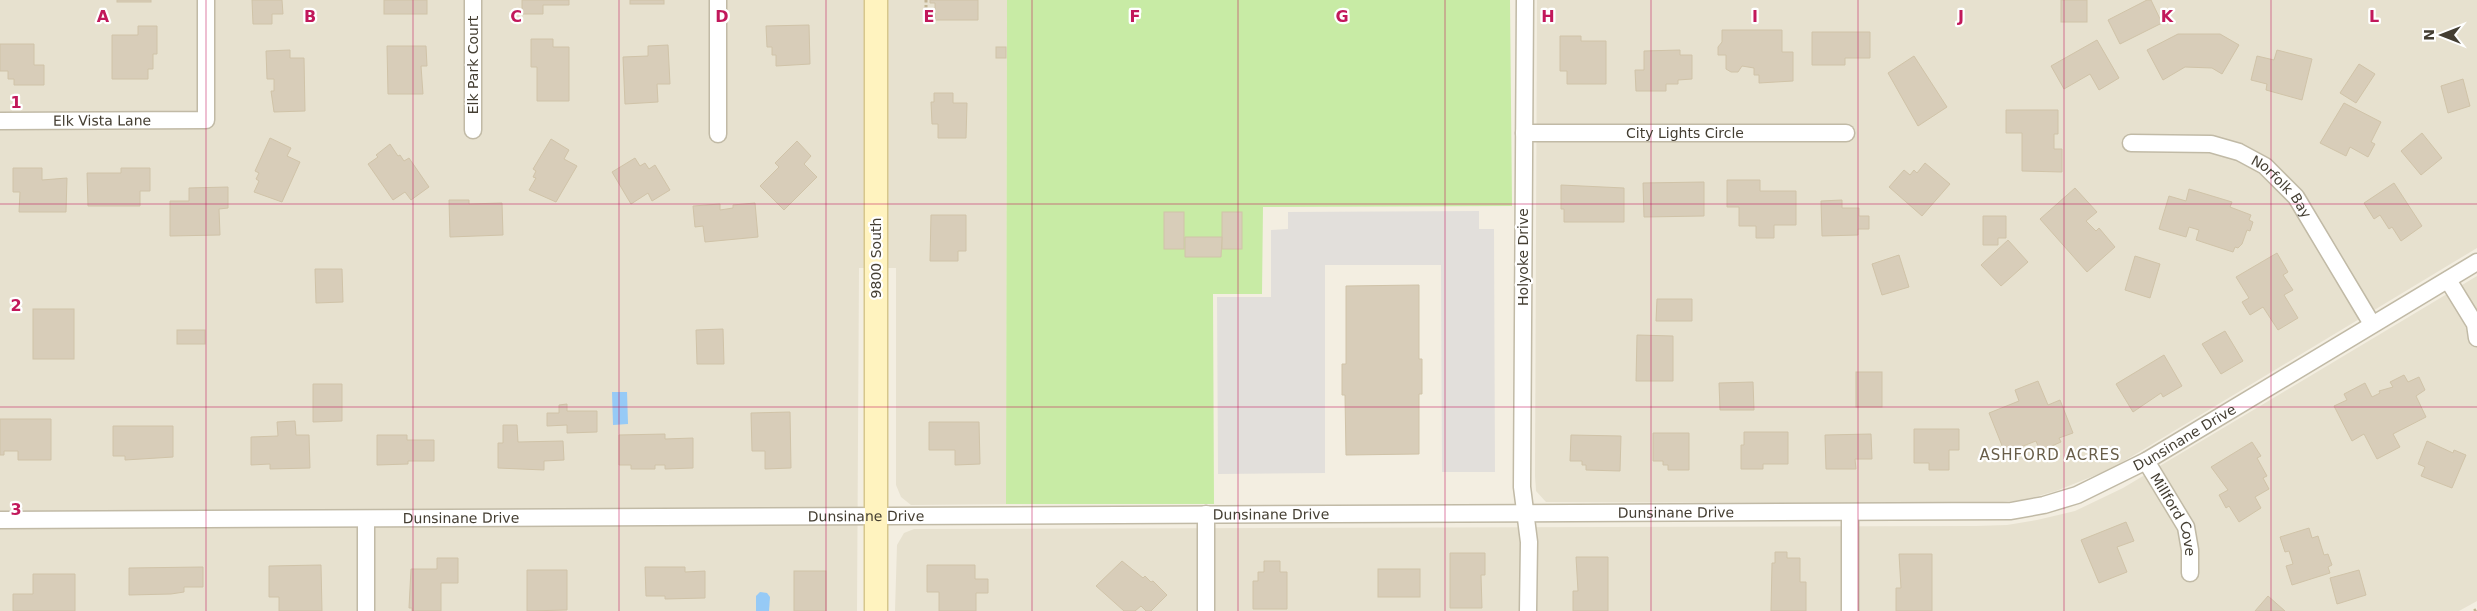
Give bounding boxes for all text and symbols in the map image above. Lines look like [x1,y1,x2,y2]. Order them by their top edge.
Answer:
text: A [97,7,110,26]
text: B [304,7,316,26]
text: C [510,7,522,26]
text: D [715,7,729,26]
text: E [924,7,934,26]
text: F [1130,7,1140,26]
text: G [1335,7,1349,26]
text: H [1541,7,1555,26]
text: I [1752,7,1758,26]
text: J [1957,7,1964,26]
text: K [2161,7,2174,26]
text: L [2369,7,2379,26]
north arrow [2417,10,2467,60]
street label: Elk Park Court [465,15,481,114]
text: N [2421,29,2437,41]
text: 1 [10,93,22,112]
street label: Elk Vista Lane [53,112,151,129]
street label: City Lights Circle [1626,125,1744,141]
street label: Norfolk Bay [2249,152,2315,221]
street label: Holyoke Drive [1515,208,1531,306]
street label: 9800 South [868,218,884,298]
text: 2 [10,296,22,315]
street label: Dunsinane Drive [2131,401,2239,474]
district label: ASHFORD ACRES [1979,446,2121,464]
street label: Millford Cove [2147,470,2198,556]
text: 3 [10,500,22,519]
street label: Dunsinane Drive [1618,504,1734,521]
street label: Dunsinane Drive [1213,506,1329,523]
street label: Dunsinane Drive [808,508,924,524]
street label: Dunsinane Drive [403,510,519,526]

